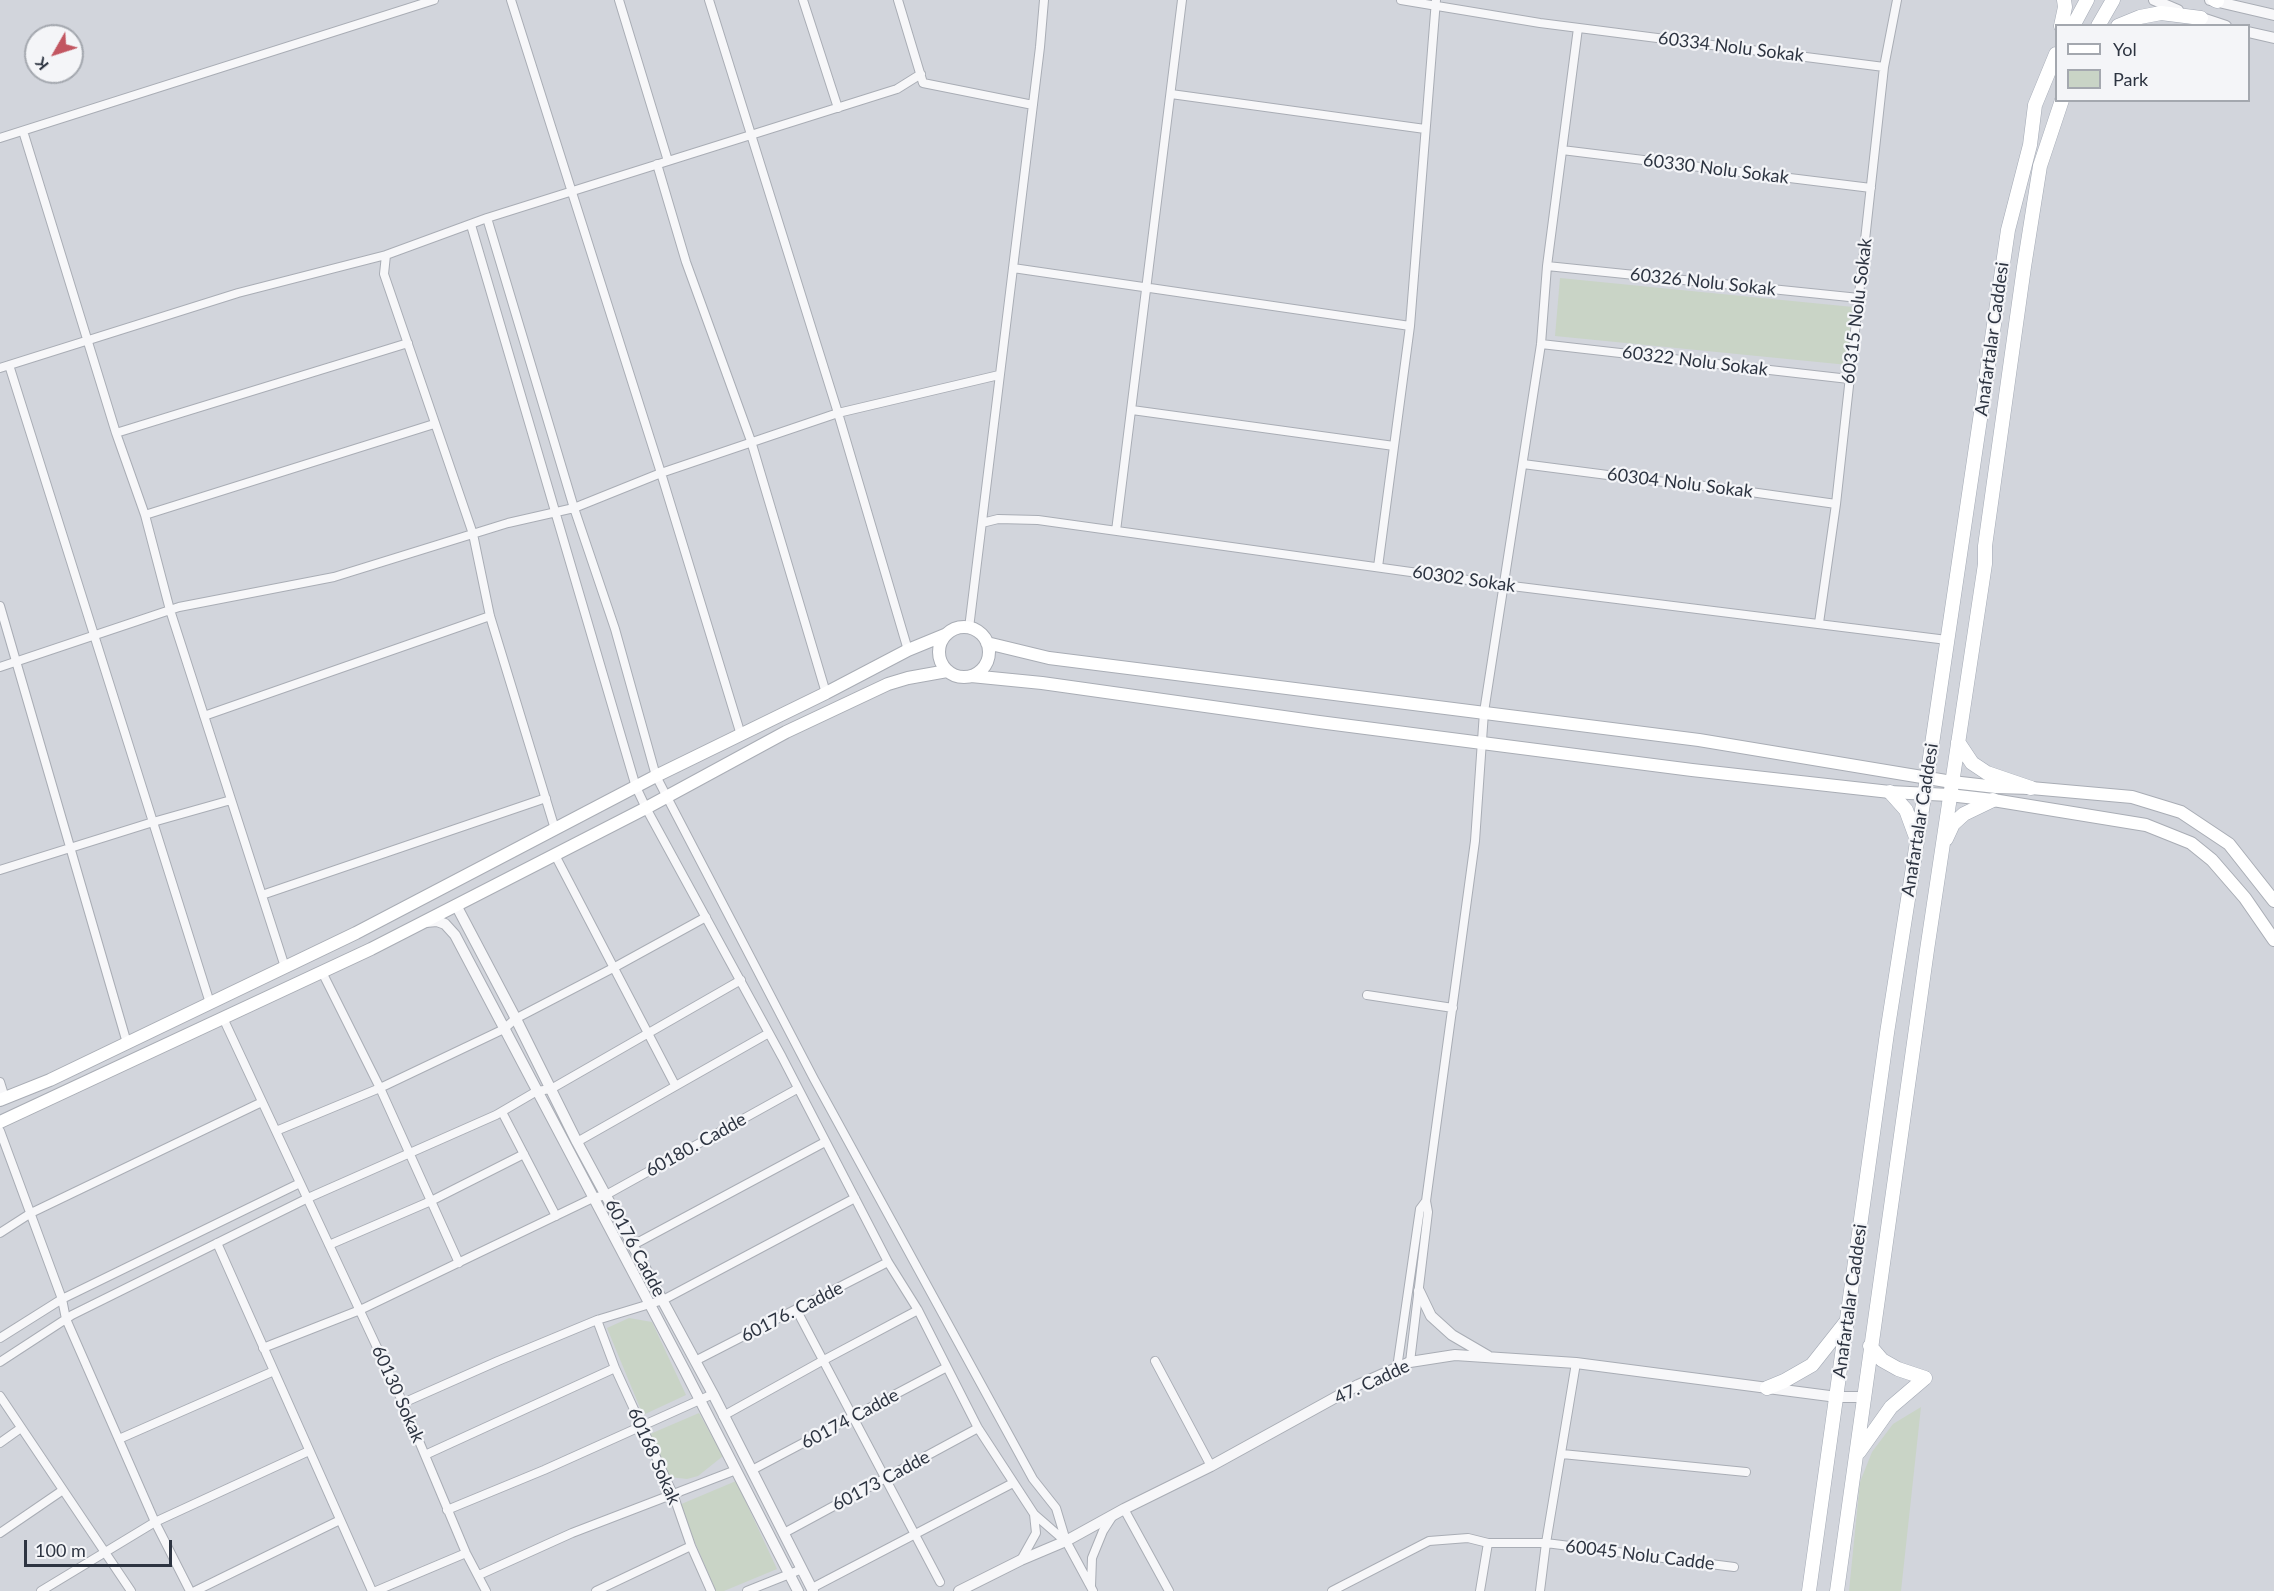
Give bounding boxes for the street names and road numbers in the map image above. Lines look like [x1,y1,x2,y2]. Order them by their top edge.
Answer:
street label: 60334 Nolu Sokak [1657,27,1805,67]
street label: 60330 Nolu Sokak [1642,149,1790,189]
street label: 60315 Nolu Sokak [1837,237,1877,385]
street label: Anafartalar Caddesi [1971,261,2013,417]
street label: 60326 Nolu Sokak [1629,264,1777,300]
street label: 60322 Nolu Sokak [1621,341,1769,381]
street label: 60304 Nolu Sokak [1606,463,1754,503]
street label: 60302 Sokak [1411,561,1517,597]
street label: Anafartalar Caddesi [1897,742,1943,898]
street label: 60180. Cadde [642,1108,750,1182]
street label: 60176 Cadde [600,1195,670,1301]
street label: Anafartalar Caddesi [1829,1223,1871,1379]
street label: 60176. Cadde [737,1277,847,1347]
street label: 60130 Sokak [367,1342,429,1446]
street label: 47. Cadde [1331,1355,1413,1409]
street label: 60174 Cadde [797,1384,903,1454]
street label: 60168 Sokak [623,1404,685,1508]
street label: 60173 Cadde [828,1446,934,1516]
street label: 60045 Nolu Cadde [1564,1535,1716,1575]

